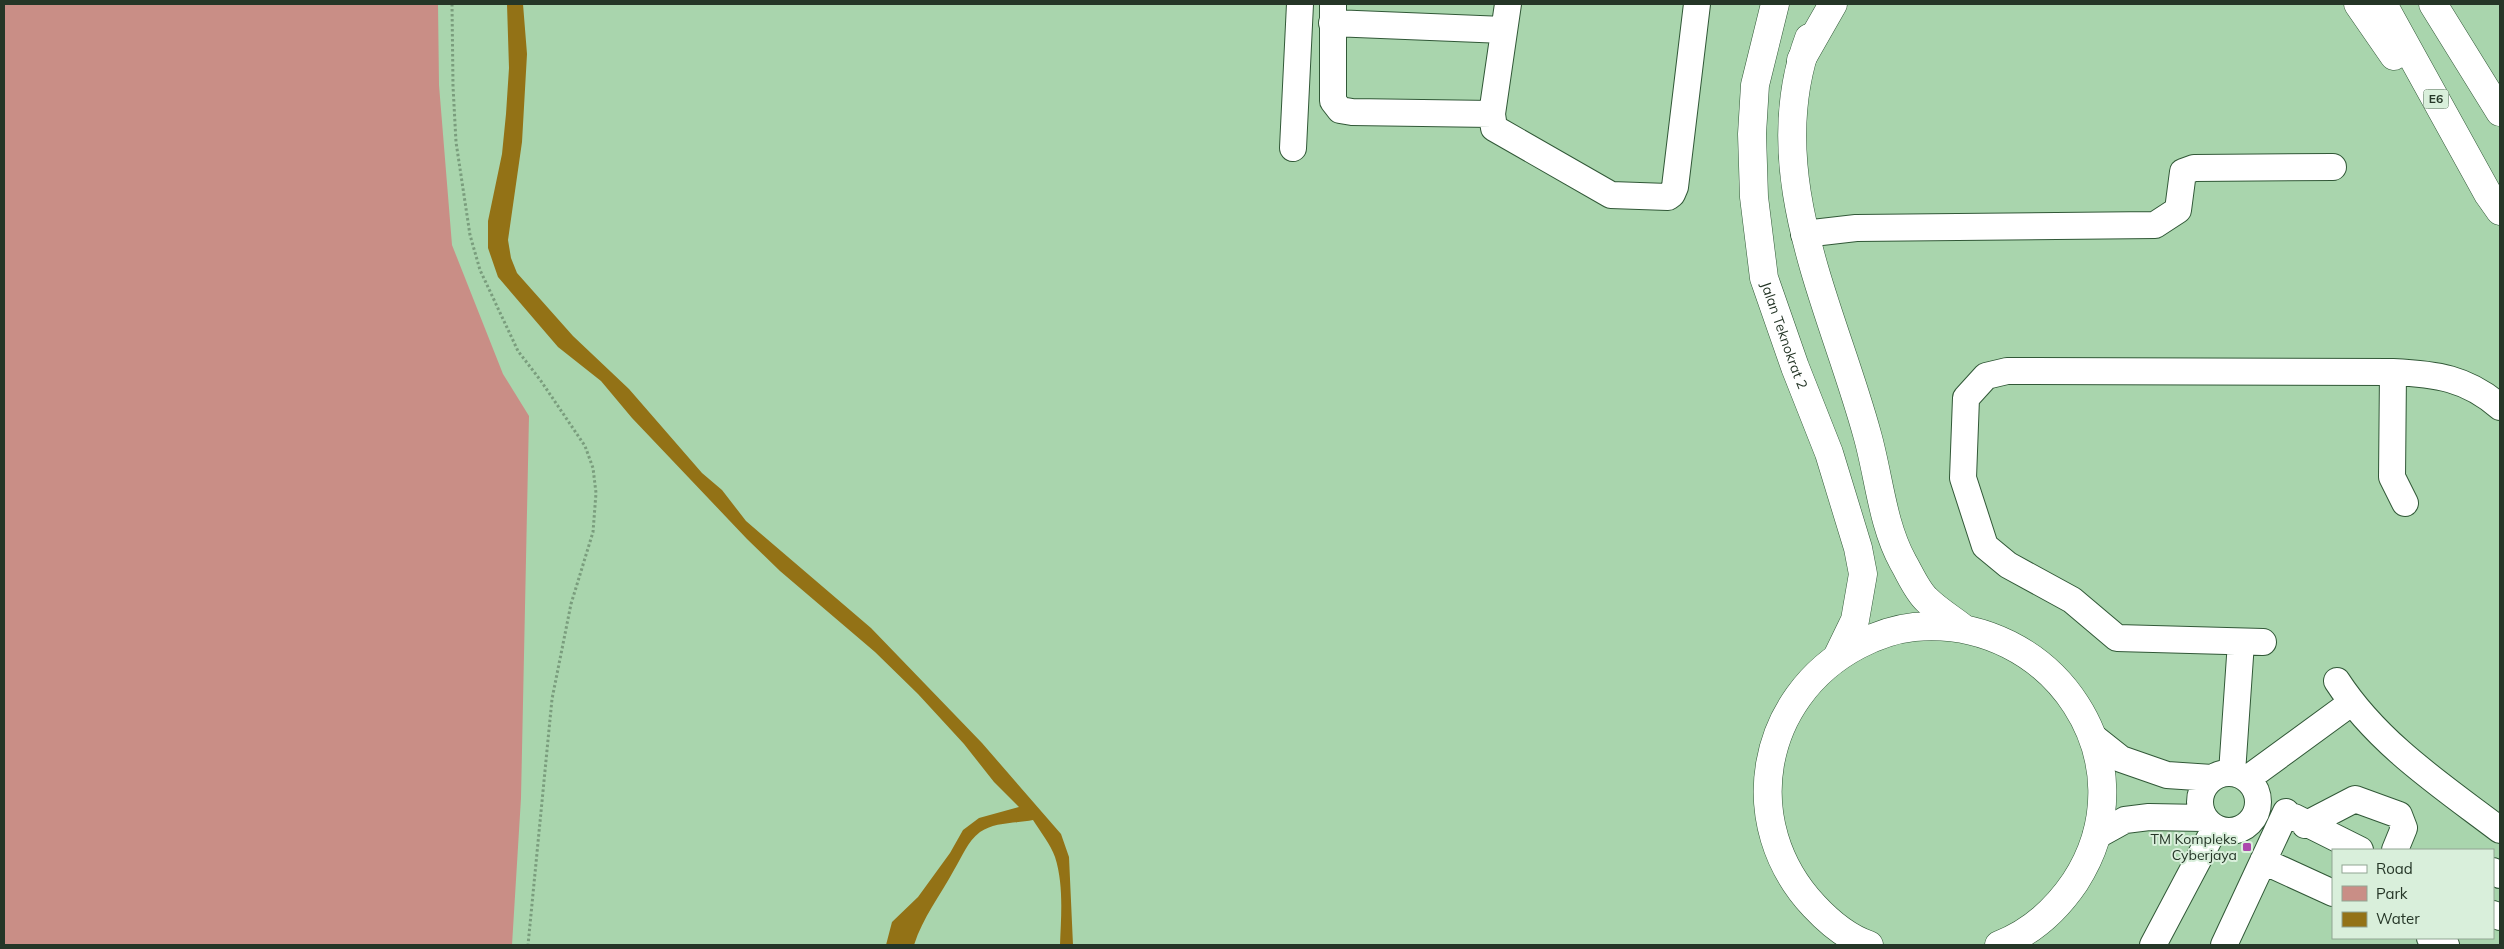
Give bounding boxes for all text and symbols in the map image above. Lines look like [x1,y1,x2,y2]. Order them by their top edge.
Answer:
road number: E6 [2424,90,2448,108]
street label: Jalan Teknokrat 2 [1757,279,1812,392]
place label: TM Kompleks Cyberjaya [2151,830,2237,864]
marker: TM Kompleks Cyberjaya [2241,841,2253,853]
legend [2332,849,2494,939]
text: Road [2376,859,2413,878]
text: Park [2376,884,2408,903]
text: Water [2376,909,2420,928]

